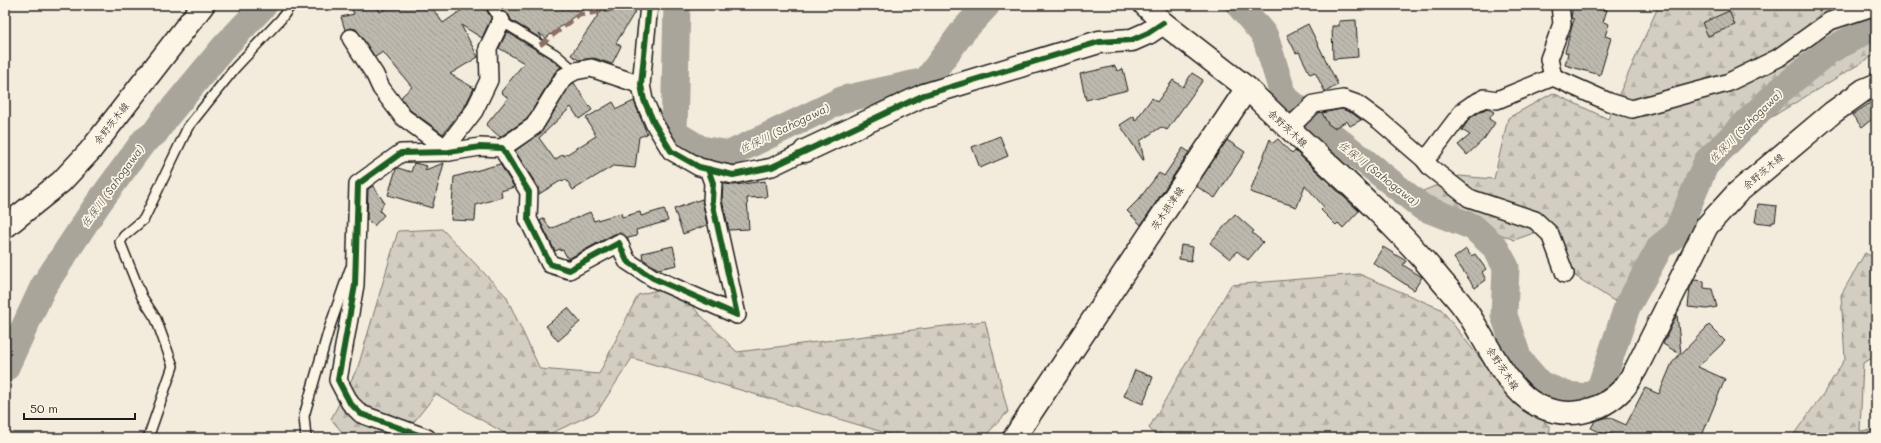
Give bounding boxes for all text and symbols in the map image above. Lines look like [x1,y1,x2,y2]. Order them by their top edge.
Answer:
water label: 佐保川 (Sahogawa) [1705,86,1785,166]
street label: 余野茨木線 [90,99,132,147]
water label: 佐保川 (Sahogawa) [736,100,832,156]
street label: 余野茨木線 [1265,106,1311,150]
water label: 佐保川 (Sahogawa) [1336,137,1423,209]
water label: 佐保川 (Sahogawa) [77,142,147,230]
street label: 余野茨木線 [1739,150,1787,192]
street label: 茨木摂津線 [1147,183,1187,233]
street label: 余野茨木線 [1483,343,1523,393]
scale bar [24,395,135,421]
text: 50 m [30,400,58,416]

